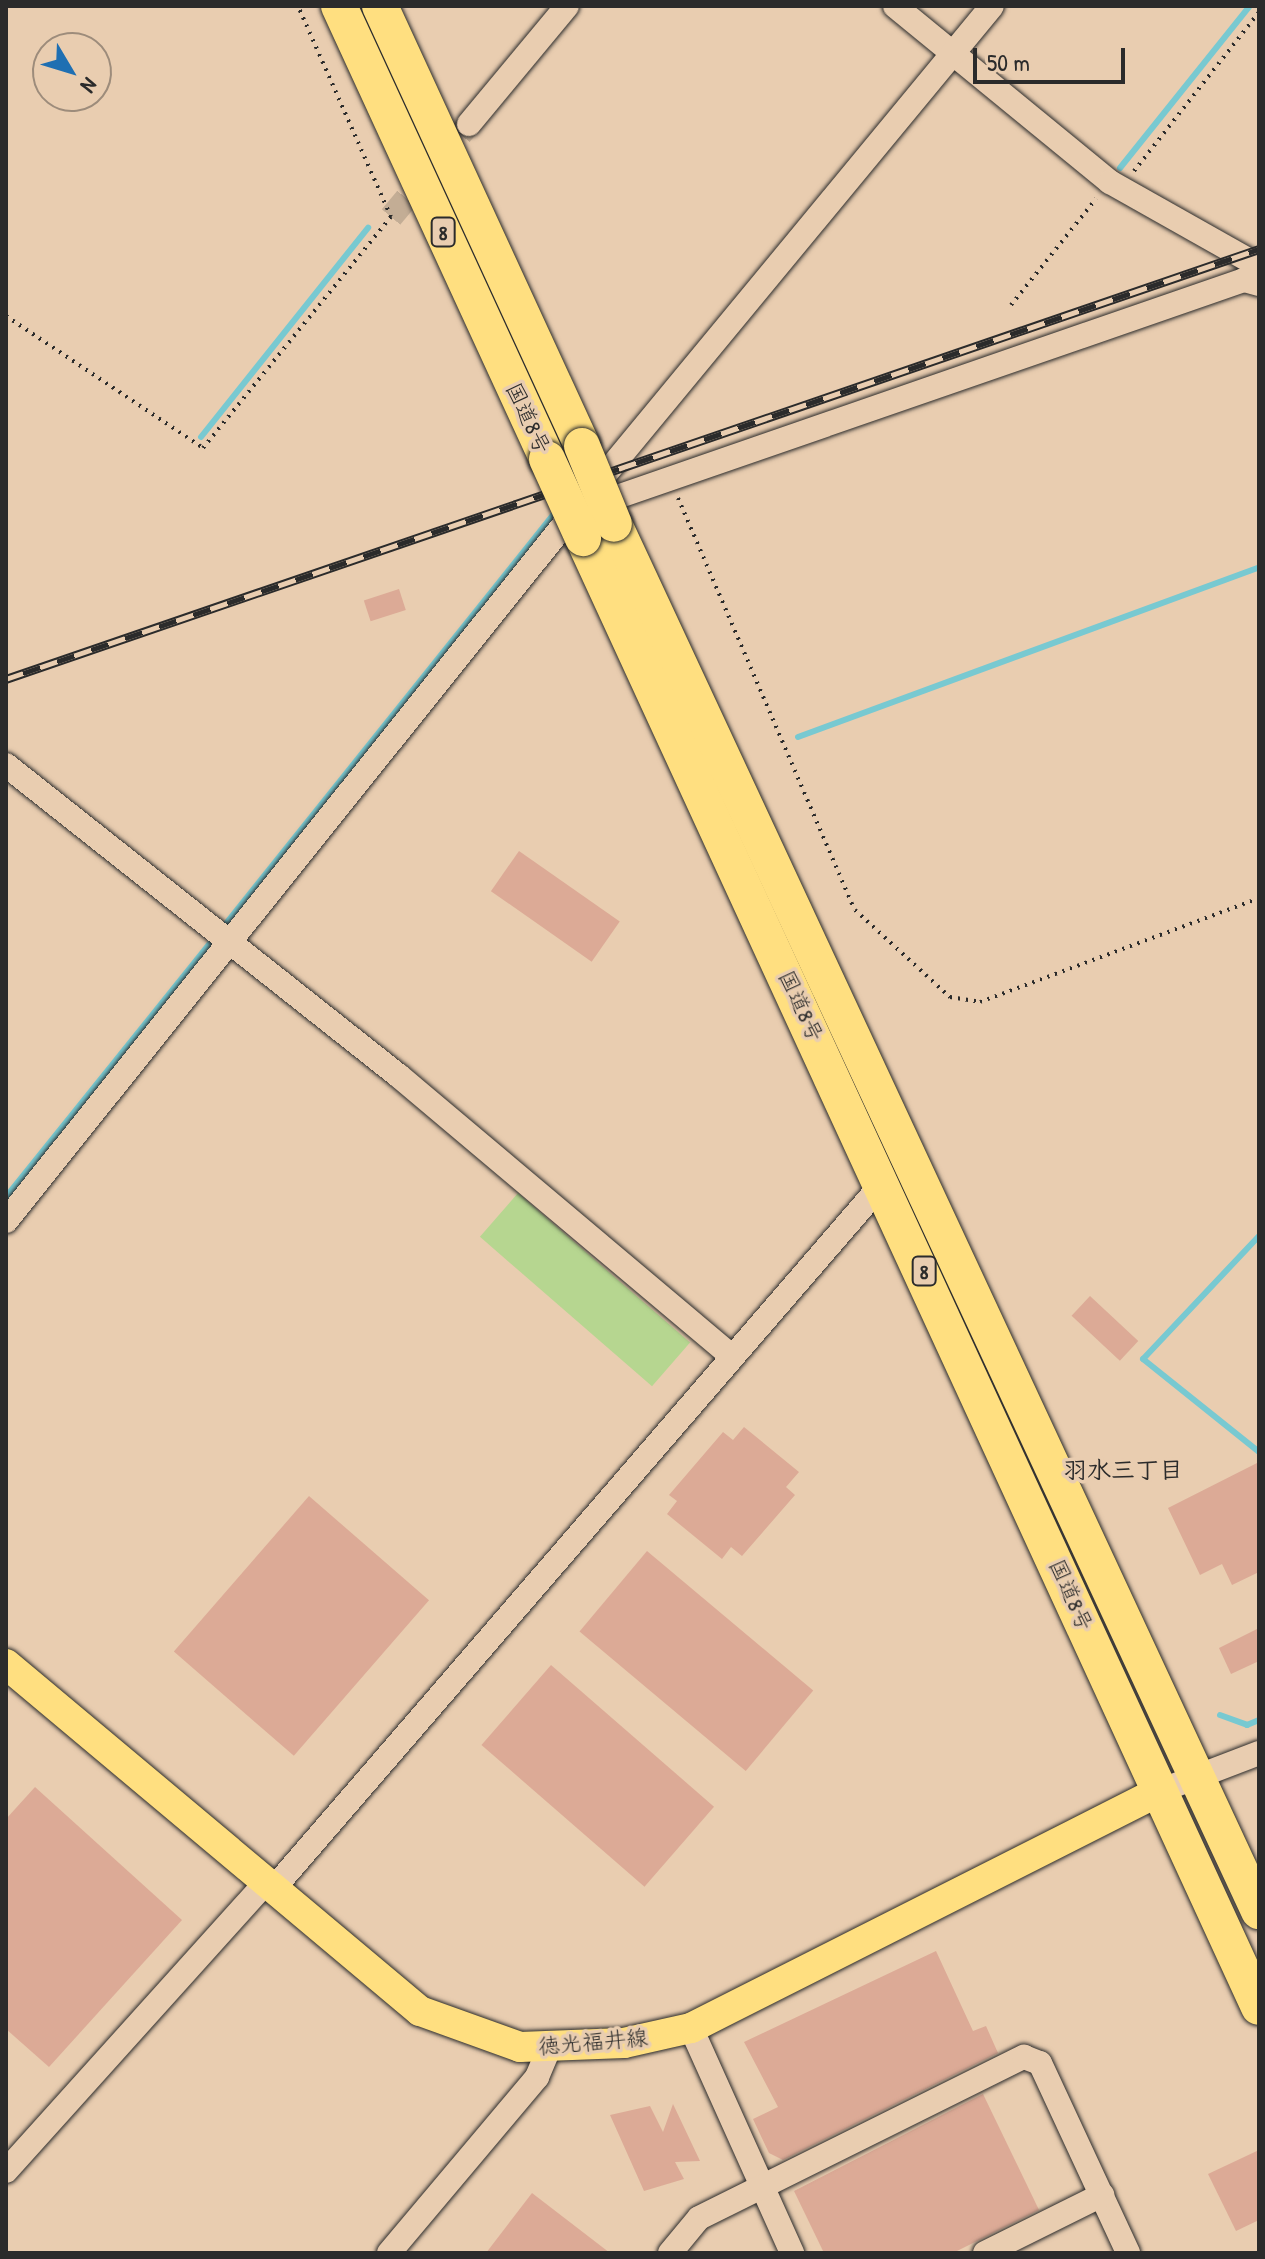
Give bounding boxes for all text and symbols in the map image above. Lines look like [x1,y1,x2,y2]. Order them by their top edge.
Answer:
north arrow [32,32,112,112]
scale bar [977,32,1129,82]
text: 50 m [987,46,1030,78]
text: N [74,72,105,99]
road number: 8 [429,216,457,248]
street label: 国道8号 [500,378,556,458]
street label: 国道8号 [773,966,829,1046]
road number: 8 [910,1255,938,1287]
district label: 羽水三丁目 [1063,1456,1183,1484]
street label: 国道8号 [1044,1555,1098,1635]
street label: 徳光福井線 [537,2024,649,2060]

